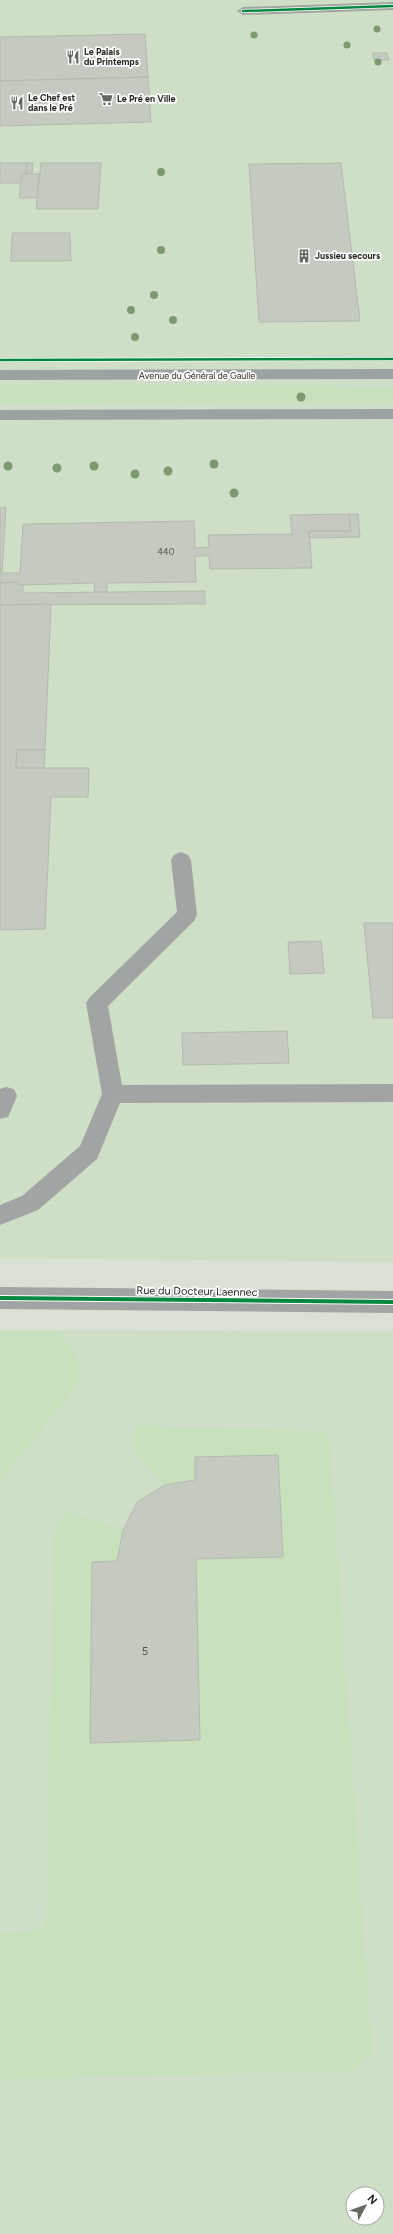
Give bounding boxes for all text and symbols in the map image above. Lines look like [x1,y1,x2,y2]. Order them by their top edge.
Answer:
place label: Le Palais du Printemps [84,46,140,67]
restaurant icon: Le Palais du Printemps [65,49,81,65]
supermarket icon: Le Pré en Ville [98,91,114,107]
place label: Le Chef est dans le Pré [28,92,75,113]
place label: Le Pré en Ville [117,93,175,104]
restaurant icon: Le Chef est dans le Pré [9,95,25,111]
building icon: Jussieu secours [296,248,312,264]
place label: Jussieu secours [315,250,381,261]
street label: Avenue du Général de Gaulle [139,370,255,381]
house number: 440 [158,546,175,557]
street label: Rue du Docteur Laennec [136,1284,258,1299]
house number: 5 [142,1645,148,1658]
north arrow [345,2186,385,2226]
text: N [364,2192,380,2207]

